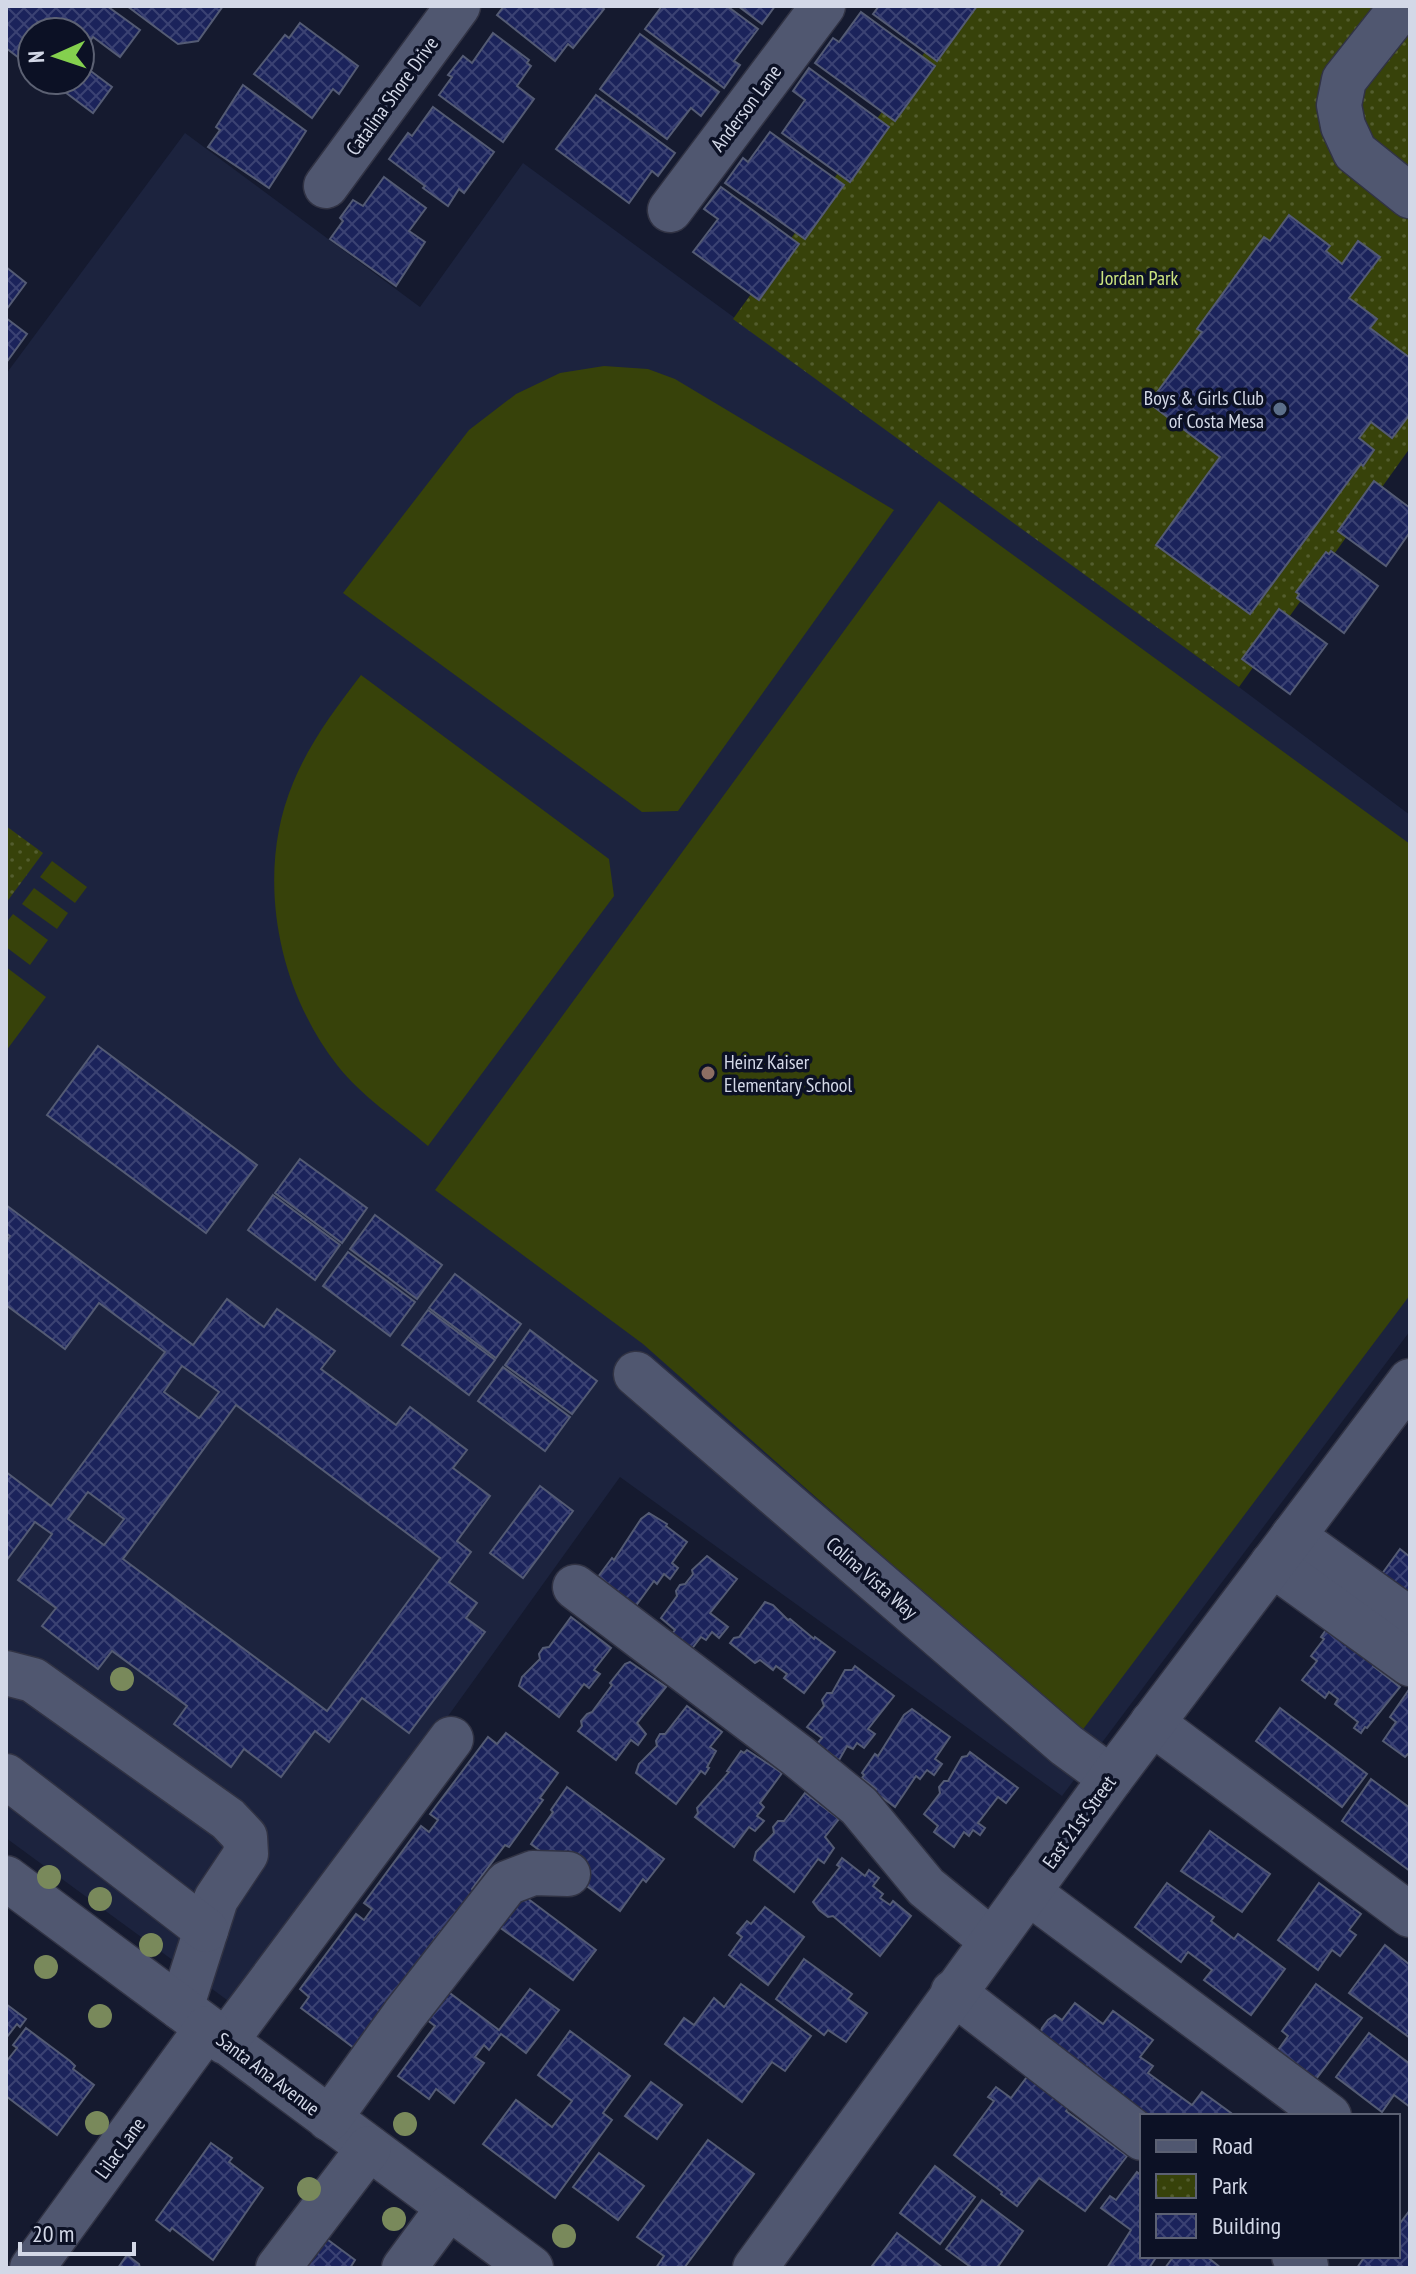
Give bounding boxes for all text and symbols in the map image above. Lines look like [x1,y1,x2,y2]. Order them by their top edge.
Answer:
north arrow [16,16,96,96]
street label: Catalina Shore Drive [340,31,444,161]
text: N [22,50,50,64]
street label: Anderson Lane [705,59,787,157]
park label: Jordan Park [1099,265,1178,291]
place label: Boys & Girls Club of Costa Mesa [1144,385,1264,434]
marker: Boys & Girls Club of Costa Mesa [1271,400,1289,418]
place label: Heinz Kaiser Elementary School [724,1049,852,1098]
marker: Heinz Kaiser Elementary School [699,1064,717,1082]
street label: Colina Vista Way [821,1531,923,1625]
street label: East 21st Street [1036,1770,1122,1874]
street label: Santa Ana Avenue [211,2027,325,2121]
street label: Lilac Lane [89,2112,151,2184]
legend [1140,2114,1400,2258]
text: Road [1212,2130,1253,2161]
text: Park [1212,2170,1248,2201]
scale bar [20,2206,134,2256]
text: Building [1212,2210,1281,2241]
text: 20 m [32,2218,74,2249]

